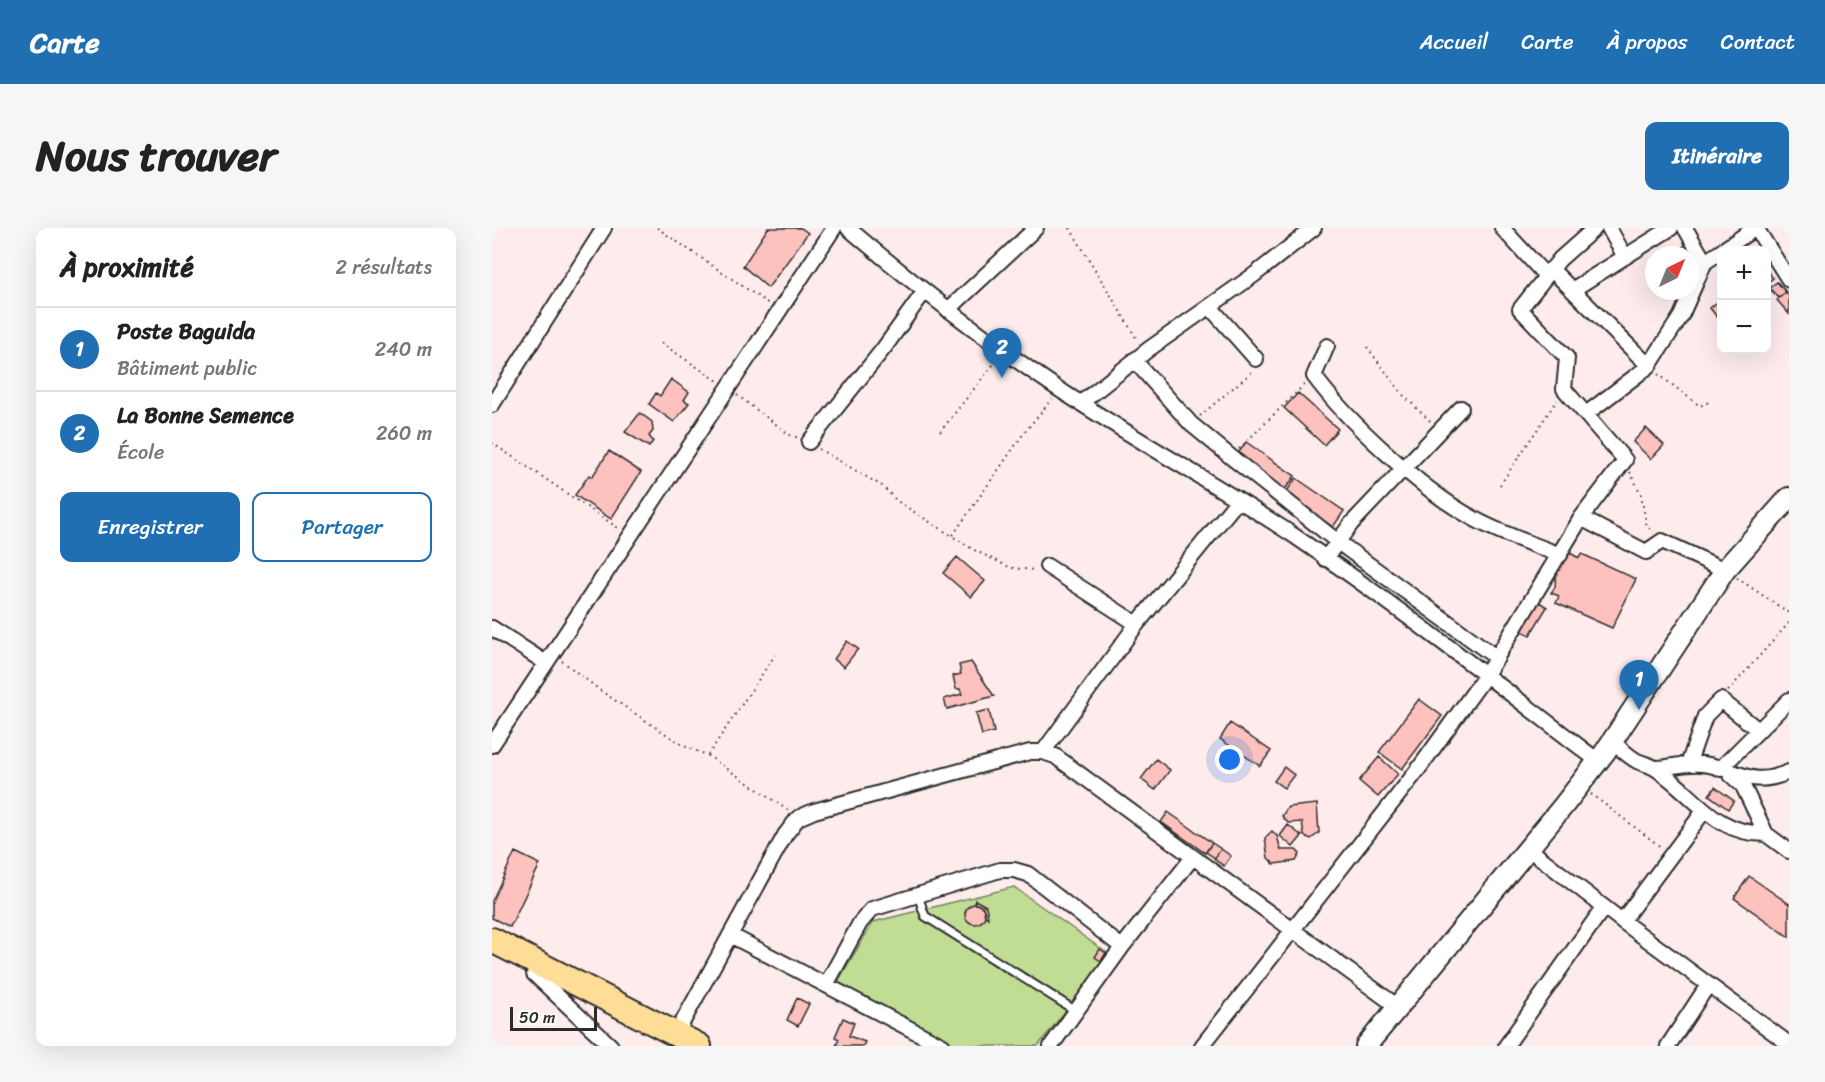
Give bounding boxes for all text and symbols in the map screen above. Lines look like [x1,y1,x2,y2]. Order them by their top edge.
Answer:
text: Carte [30,18,100,67]
text: Accueil [1420,23,1488,61]
text: Carte [1521,23,1574,61]
text: À propos [1607,23,1688,61]
text: Contact [1721,23,1795,61]
text: Nous trouver [36,119,276,193]
button: Itinéraire [1645,122,1789,190]
text: À proximité [60,244,194,290]
north arrow [1645,246,1699,300]
map controls [1717,246,1771,354]
button: + [1717,246,1771,300]
text: 2 résultats [335,250,432,285]
button: − [1717,300,1771,354]
text: Poste Baguida [117,312,255,351]
pin: 2 [982,328,1022,378]
text: 1 [75,332,84,367]
text: 240 m [375,332,432,367]
text: Bâtiment public [117,351,258,386]
text: La Bonne Semence [117,396,294,435]
text: 2 [74,416,85,451]
text: 260 m [376,416,432,451]
text: École [117,435,164,470]
button: Enregistrer [60,492,240,562]
button: Partager [252,492,432,562]
pin: 1 [1620,660,1658,710]
your location [1215,745,1244,774]
text: 50 m [519,1003,555,1032]
scale bar [510,1004,597,1032]

